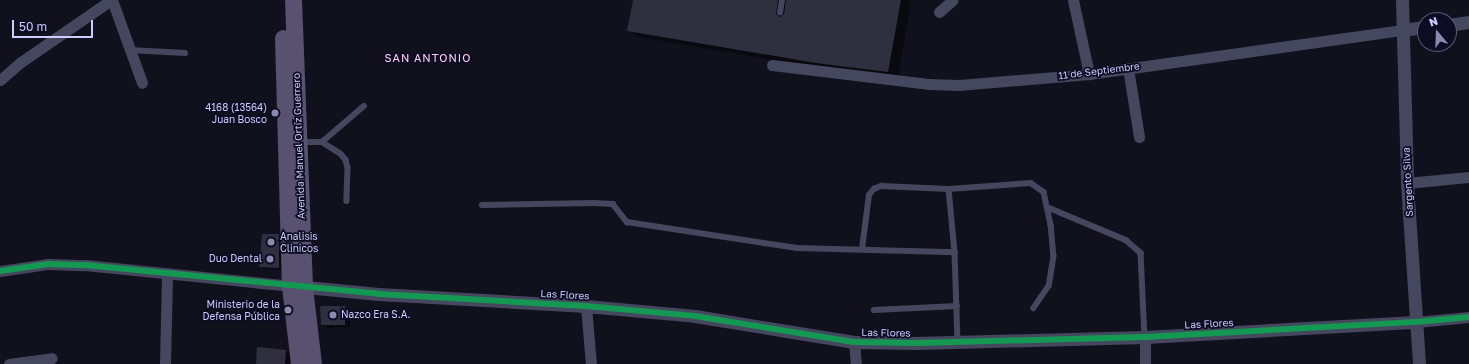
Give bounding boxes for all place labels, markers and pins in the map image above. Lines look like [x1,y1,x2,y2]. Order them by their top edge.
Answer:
place label: 4168 (13564) Juan Bosco [205,101,267,124]
marker: 4168 (13564) Juan Bosco [270,108,280,118]
place label: Analisis Clinicos [280,230,318,254]
marker: Analisis Clinicos [265,236,277,248]
place label: Duo Dental [209,253,262,265]
marker: Duo Dental [265,254,275,264]
place label: Ministerio de la Defensa Pública [203,298,280,322]
marker: Ministerio de la Defensa Pública [283,305,293,315]
place label: Nazco Era S.A. [341,309,411,321]
marker: Nazco Era S.A. [328,310,338,320]

